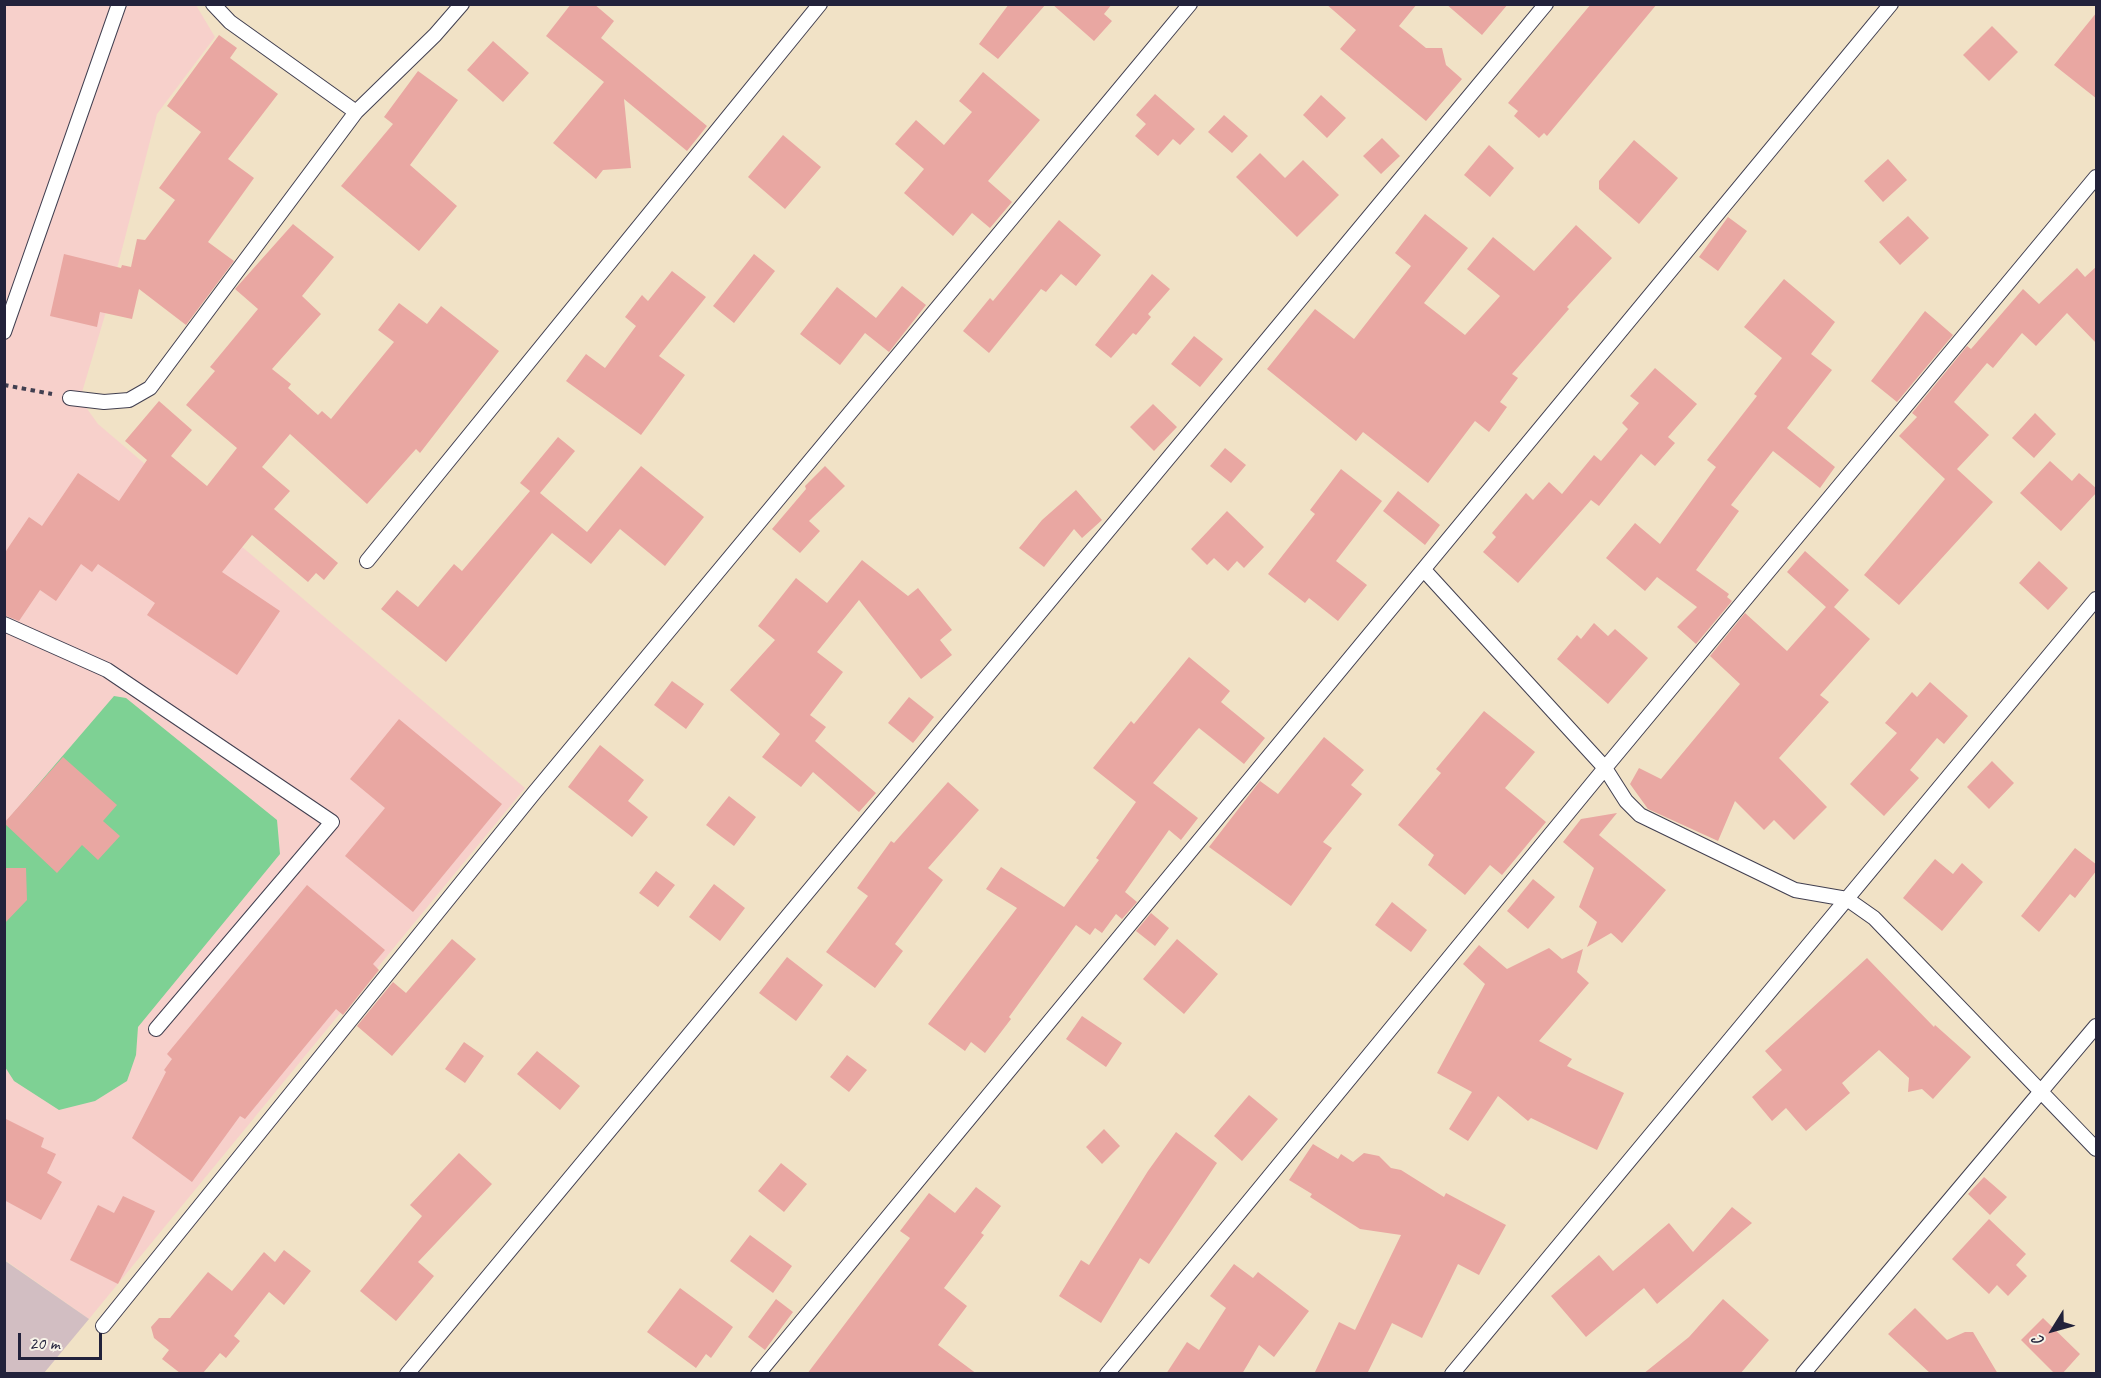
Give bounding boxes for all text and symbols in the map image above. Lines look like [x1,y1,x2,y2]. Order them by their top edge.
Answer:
north arrow [2023,1300,2083,1360]
scale bar [21,1321,105,1359]
text: 20 m [29,1332,60,1354]
text: С [2028,1332,2049,1350]

